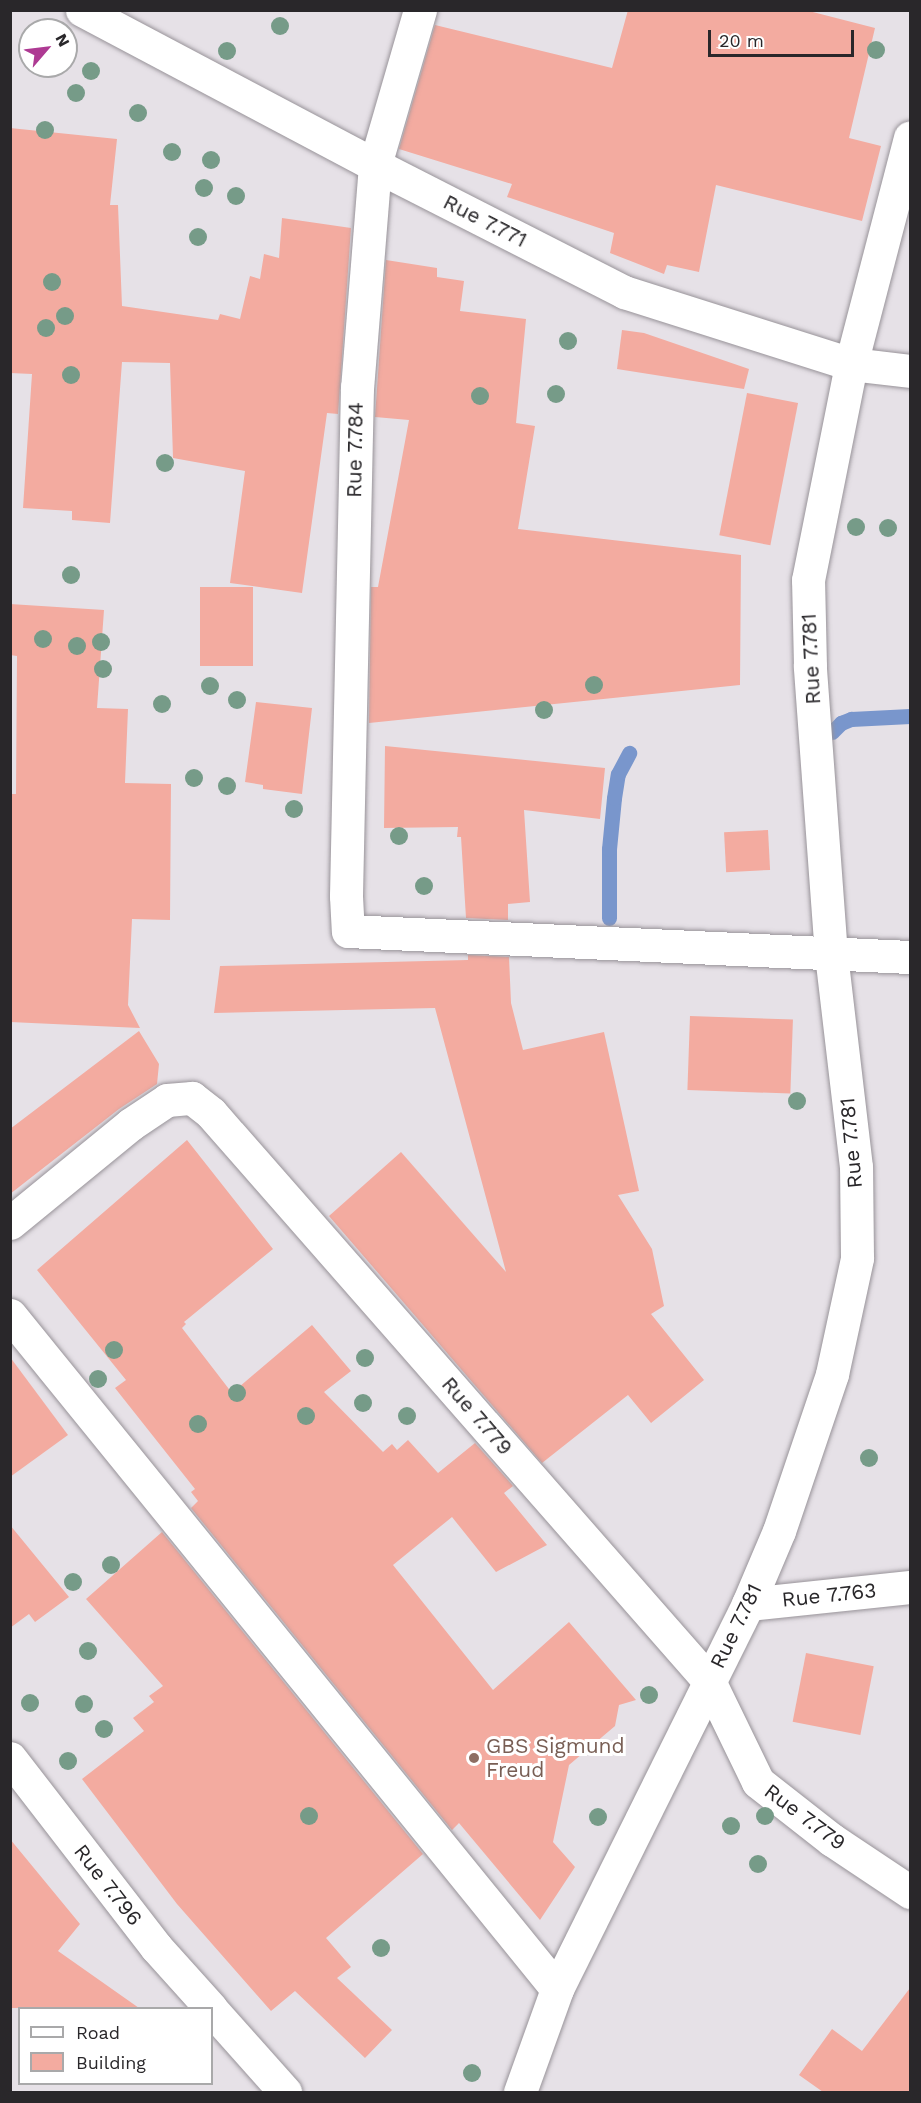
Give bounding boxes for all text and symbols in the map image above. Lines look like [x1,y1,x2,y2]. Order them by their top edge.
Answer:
north arrow [18,18,78,78]
scale bar [711,18,856,56]
text: 20 m [719,30,764,51]
text: N [51,31,74,50]
street label: Rue 7.771 [439,189,531,253]
street label: Rue 7.784 [342,401,368,499]
street label: Rue 7.781 [796,612,826,706]
street label: Rue 7.781 [834,1096,868,1190]
street label: Rue 7.779 [436,1372,518,1460]
street label: Rue 7.763 [780,1577,878,1613]
street label: Rue 7.781 [705,1579,767,1673]
place label: GBS Sigmund Freud [486,1733,625,1783]
marker: GBS Sigmund Freud [467,1751,481,1765]
street label: Rue 7.779 [759,1778,851,1856]
street label: Rue 7.796 [68,1839,148,1931]
legend [18,2007,213,2085]
text: Road [76,2022,120,2043]
text: Building [76,2052,146,2073]

